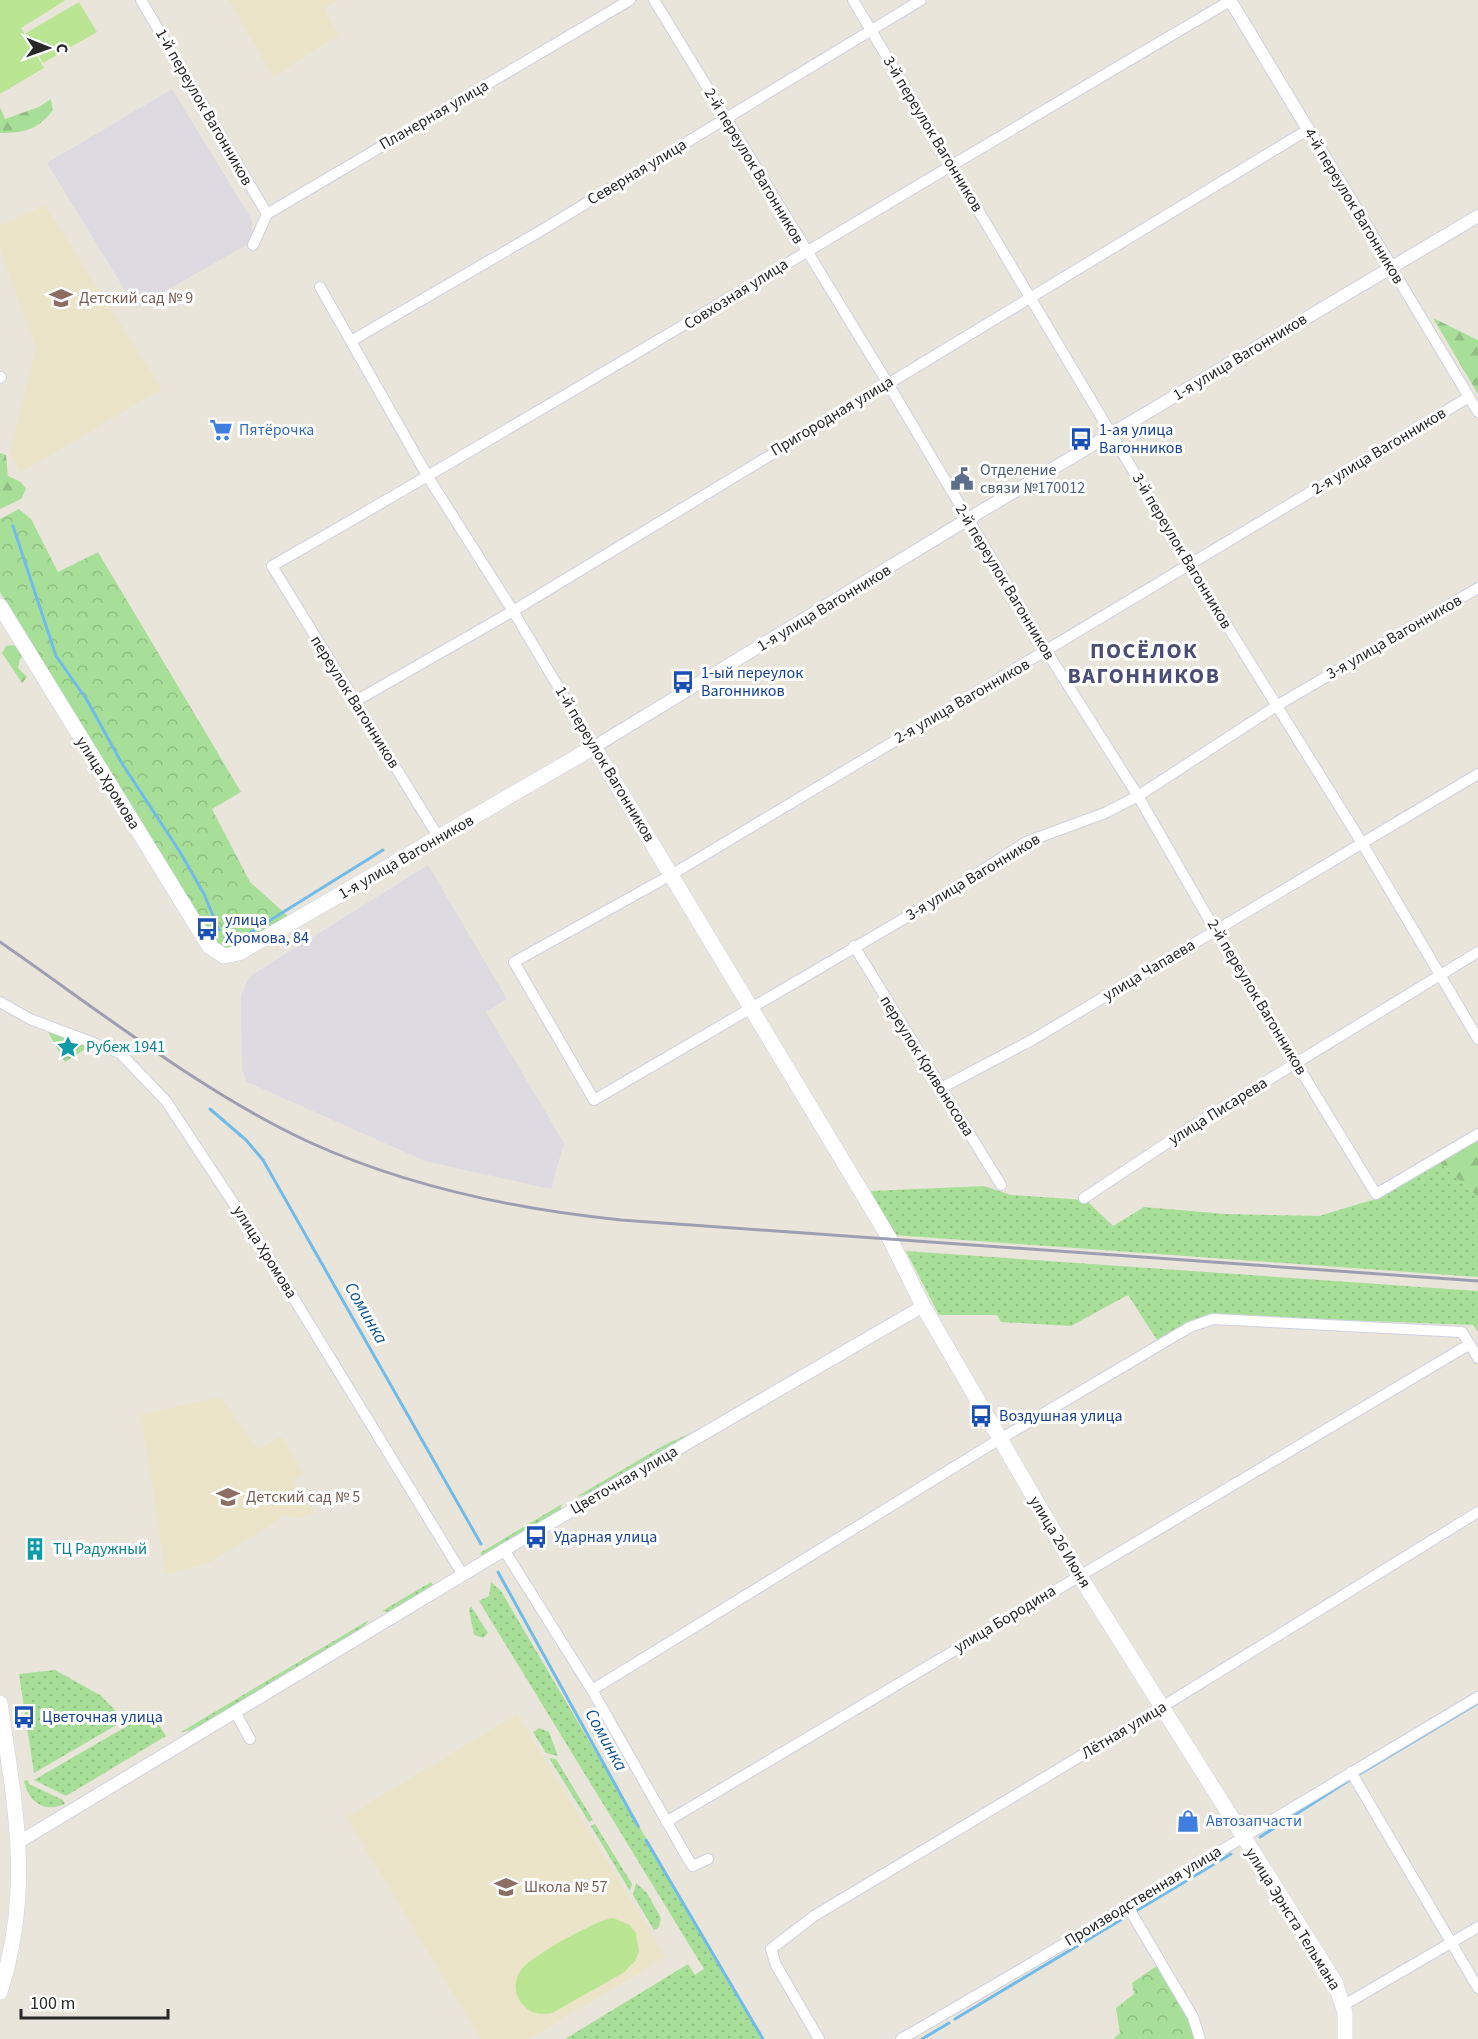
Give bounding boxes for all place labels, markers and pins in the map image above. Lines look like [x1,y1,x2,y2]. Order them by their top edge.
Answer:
school or university icon: Детский сад № 9 [48,285,74,311]
place label: Детский сад № 9 [79,287,193,309]
supermarket icon: Пятёрочка [208,417,234,443]
place label: Пятёрочка [239,419,314,441]
place label: 1-ая улица Вагонников [1099,419,1183,459]
bus stop icon: 1-ая улица Вагонников [1068,426,1094,452]
place label: Отделение связи №170012 [980,459,1085,499]
public building icon: Отделение связи №170012 [949,466,975,492]
place label: 1-ый переулок Вагонников [701,662,803,702]
bus stop icon: 1-ый переулок Вагонников [670,669,696,695]
place label: улица Хромова, 84 [225,909,309,949]
bus stop icon: улица Хромова, 84 [194,916,220,942]
place icon: Рубеж 1941 [55,1034,81,1060]
place label: Рубеж 1941 [86,1036,165,1058]
bus stop icon: Воздушная улица [968,1403,994,1429]
place label: Воздушная улица [999,1405,1122,1427]
school or university icon: Детский сад № 5 [215,1484,241,1510]
place label: Детский сад № 5 [246,1486,360,1508]
bus stop icon: Ударная улица [523,1524,549,1550]
place label: Ударная улица [554,1526,657,1548]
building icon: ТЦ Радужный [22,1536,48,1562]
place label: ТЦ Радужный [53,1538,147,1560]
bus stop icon: Цветочная улица [11,1704,37,1730]
place label: Цветочная улица [42,1706,163,1728]
shop icon: Автозапчасти [1175,1808,1201,1834]
place label: Автозапчасти [1206,1810,1302,1832]
school or university icon: Школа № 57 [493,1874,519,1900]
place label: Школа № 57 [524,1876,608,1898]

